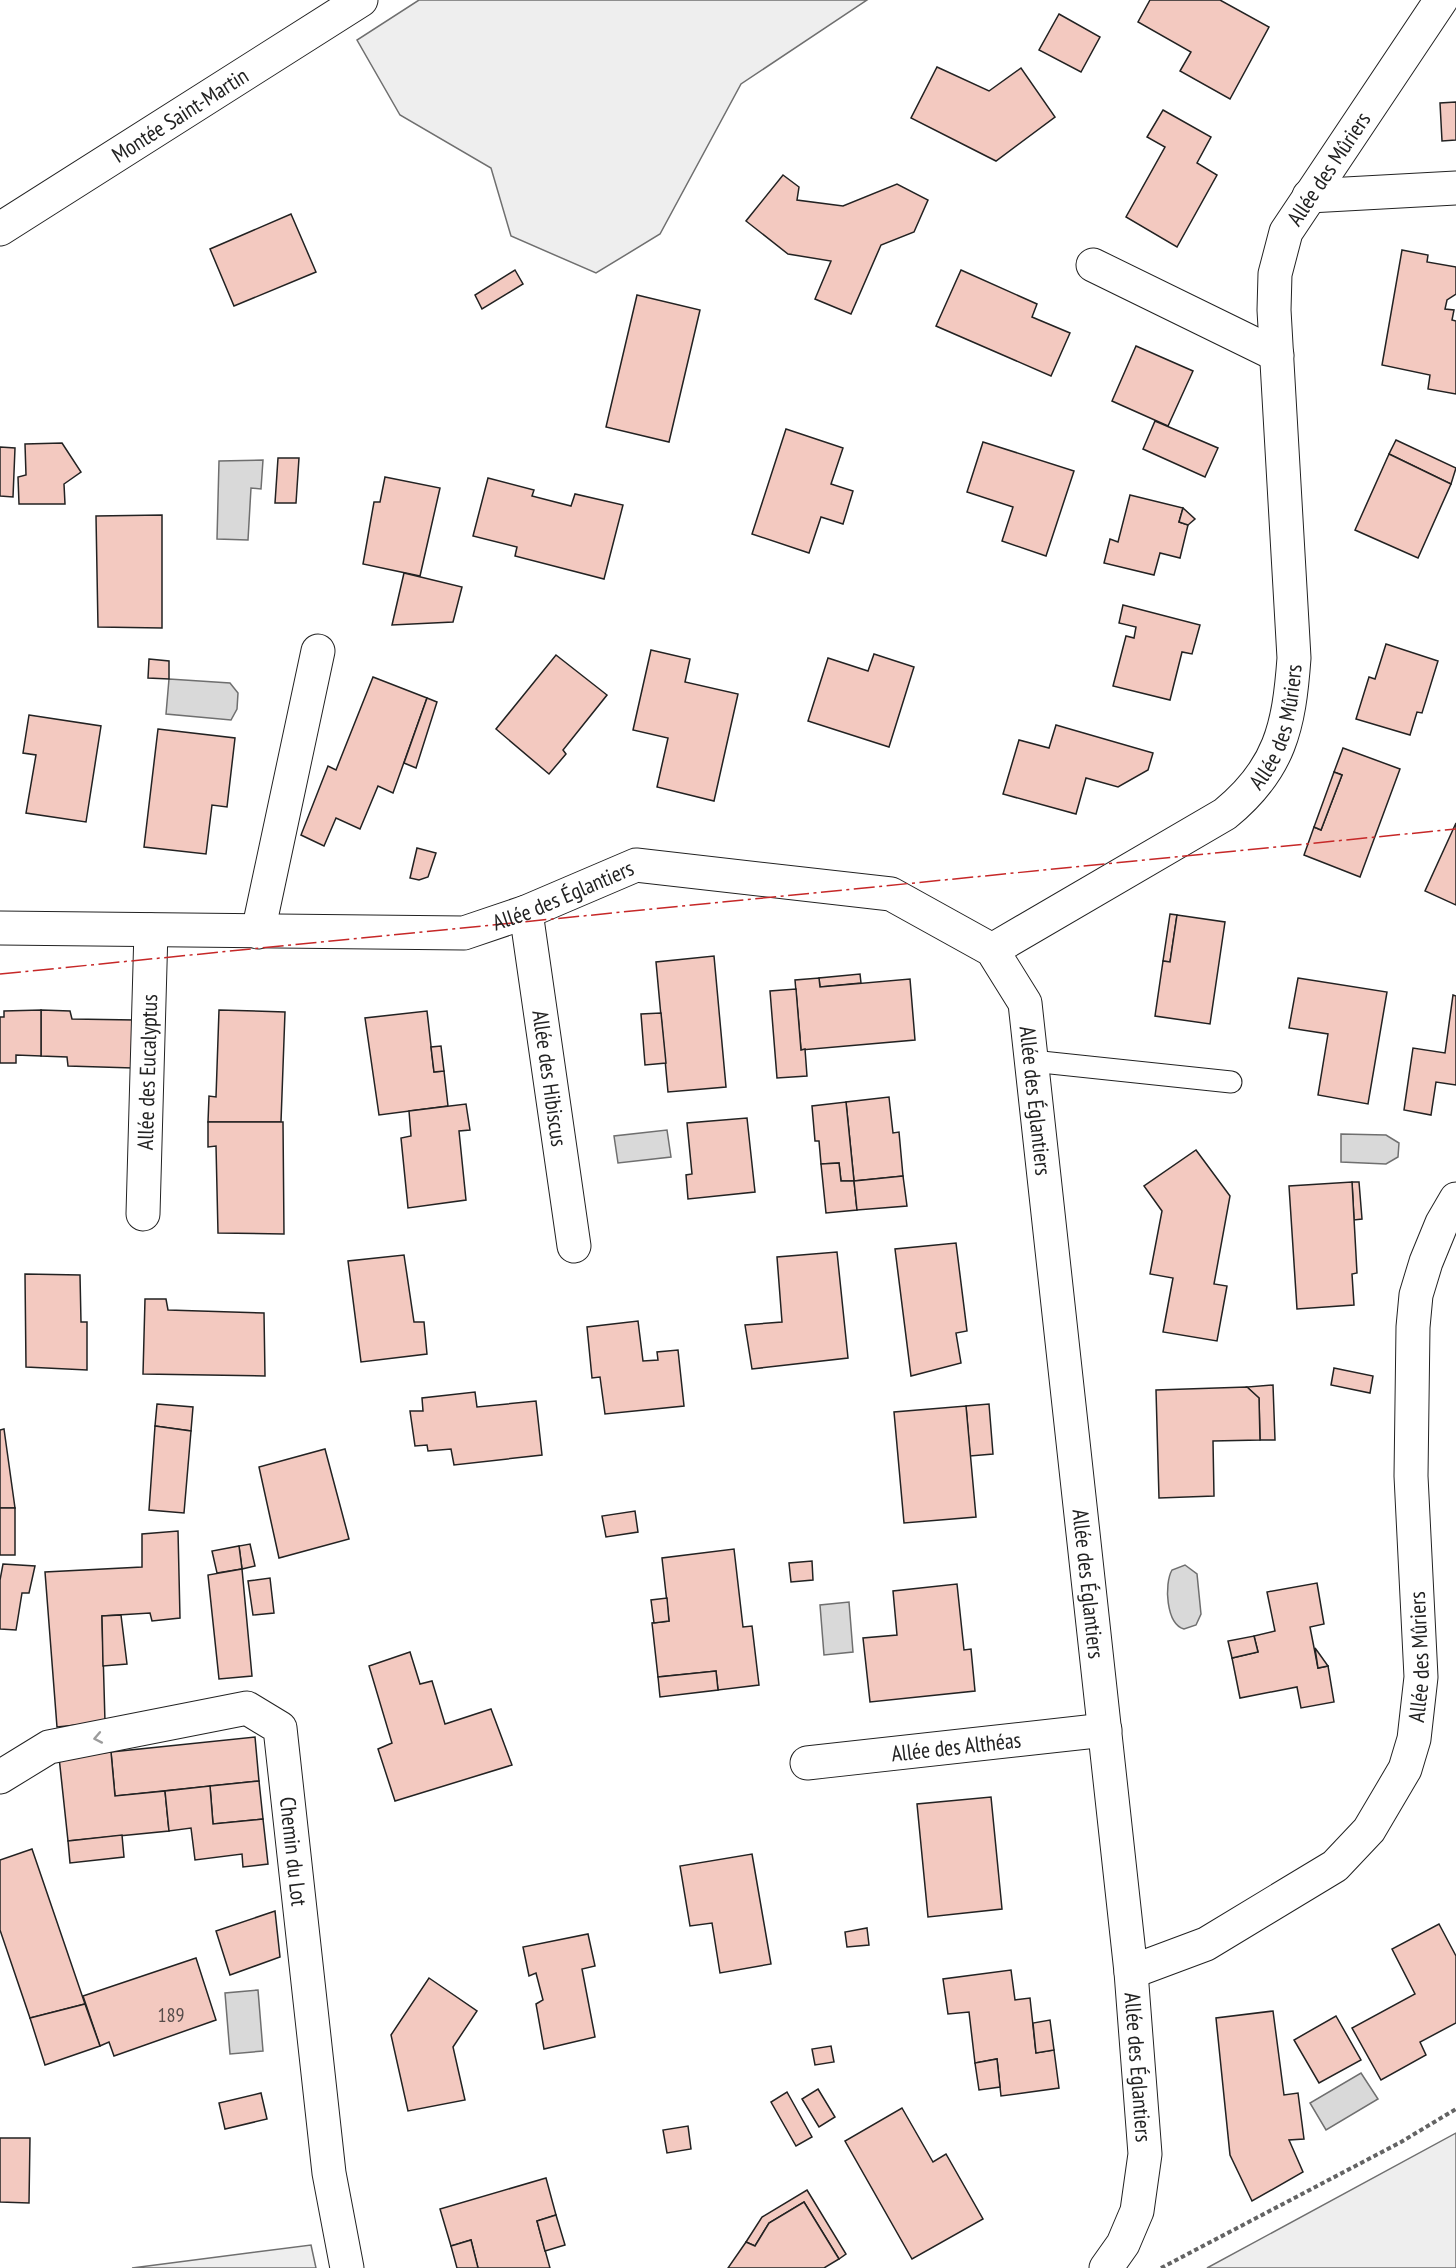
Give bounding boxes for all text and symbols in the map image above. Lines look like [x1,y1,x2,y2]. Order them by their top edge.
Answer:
street label: Montée Saint-Martin [106,61,253,169]
street label: Allée des Mûriers [1280,106,1376,231]
street label: Allée des Mûriers [1243,663,1307,795]
street label: Allée des Églantiers [489,854,638,936]
street label: Allée des Eucalyptus [131,994,163,1150]
street label: Allée des Hibiscus [526,1008,574,1148]
street label: Allée des Églantiers [1014,1025,1058,1177]
street label: Allée des Églantiers [1066,1508,1111,1660]
street label: Allée des Mûriers [1402,1591,1435,1724]
street label: Allée des Althéas [890,1725,1022,1768]
one-way arrow [93,1730,103,1743]
street label: Chemin du Lot [274,1795,314,1908]
street label: Allée des Églantiers [1119,1991,1158,2143]
house number: 189 [158,2002,185,2028]

